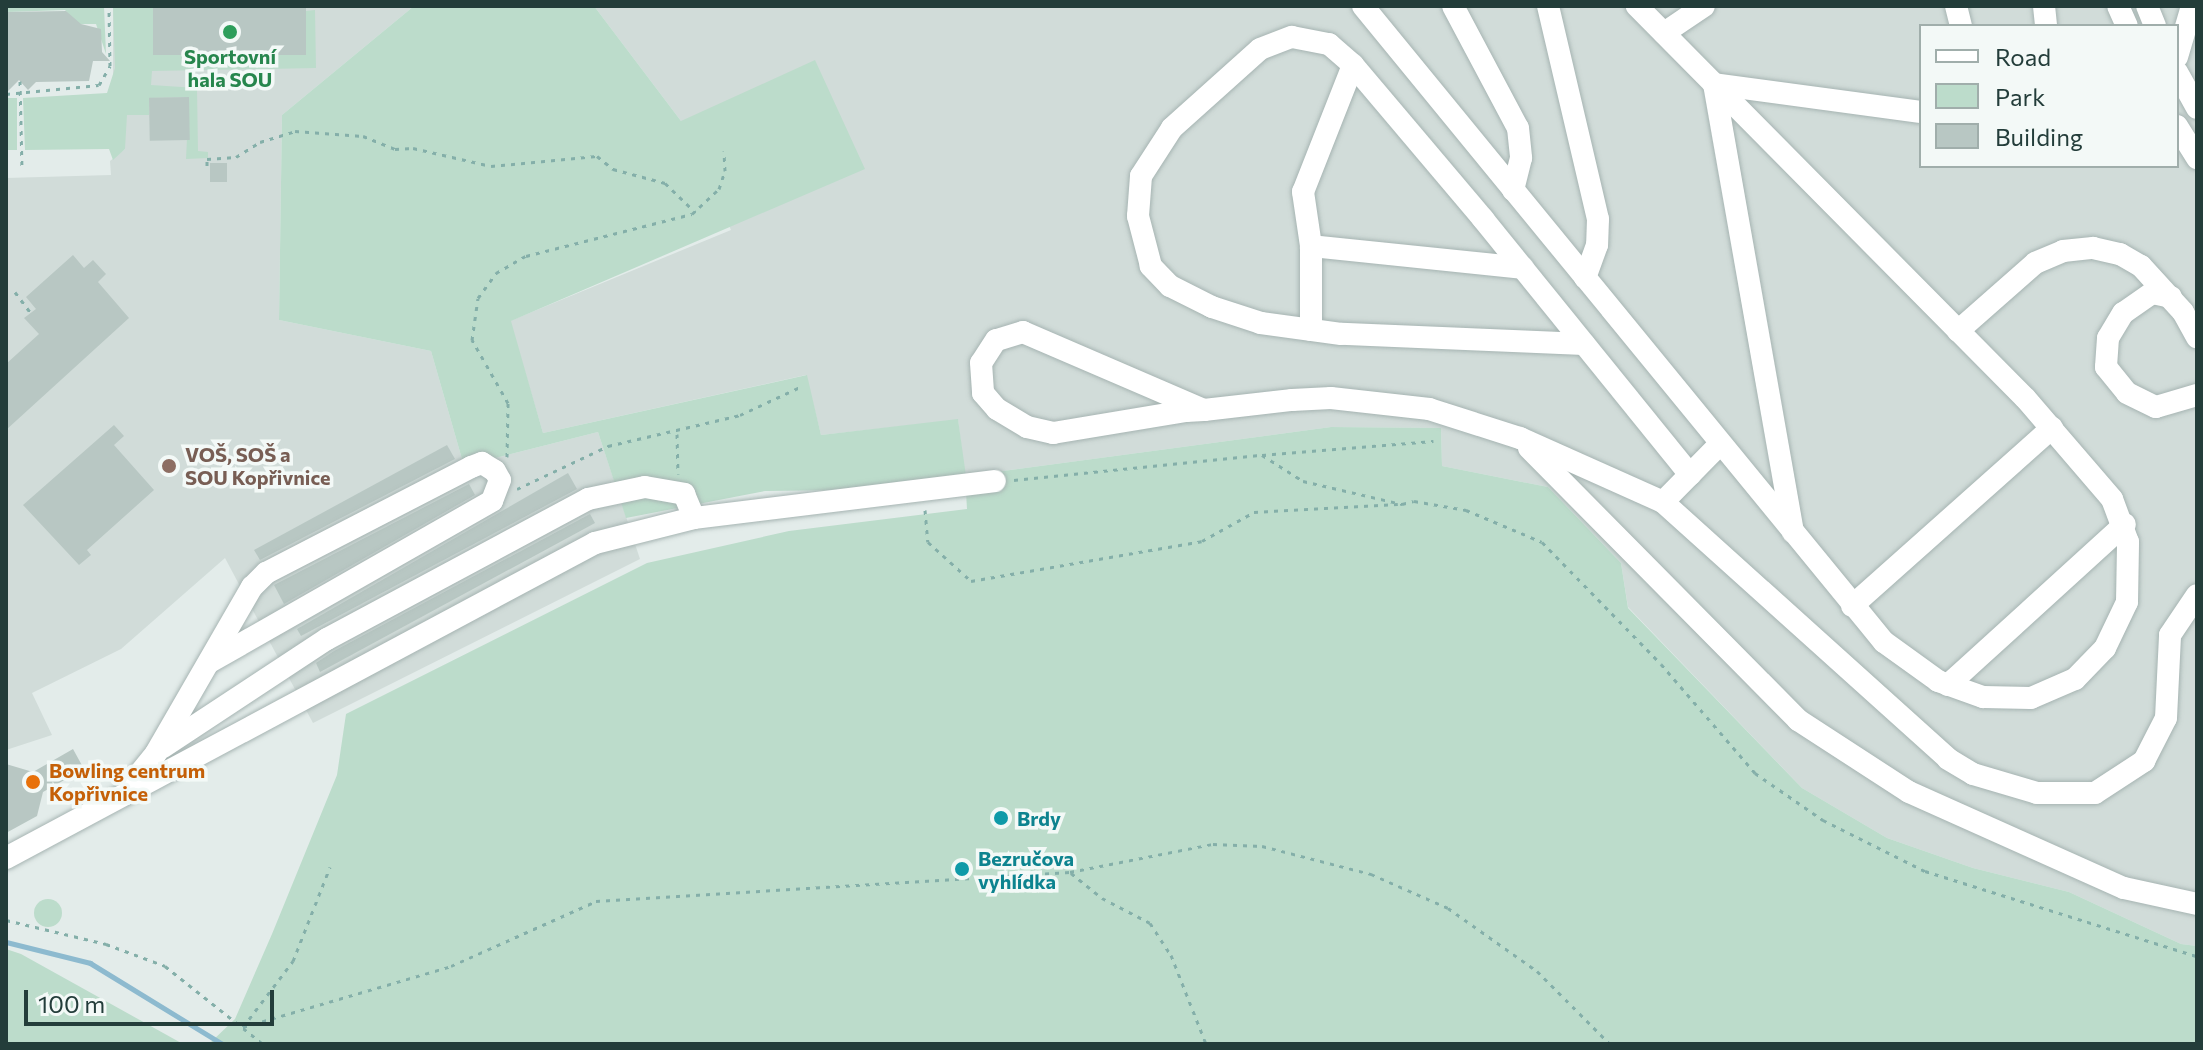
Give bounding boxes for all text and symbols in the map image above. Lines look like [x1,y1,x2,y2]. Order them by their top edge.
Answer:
marker: Sportovní hala SOU [221,23,239,41]
legend [1919,24,2179,168]
text: Road [1995,42,2051,71]
place label: Sportovní hala SOU [184,44,276,91]
text: Park [1995,82,2045,111]
text: Building [1995,122,2083,151]
place label: VOŠ, SOŠ a SOU Kopřivnice [185,442,331,489]
marker: VOŠ, SOŠ a SOU Kopřivnice [160,457,178,475]
place label: Bowling centrum Kopřivnice [49,758,205,805]
marker: Bowling centrum Kopřivnice [24,773,42,791]
place label: Brdy [1017,806,1061,830]
marker: Brdy [992,809,1010,827]
place label: Bezručova vyhlídka [978,846,1074,893]
marker: Bezručova vyhlídka [953,860,971,878]
scale bar [28,974,278,1024]
text: 100 m [38,989,105,1018]

